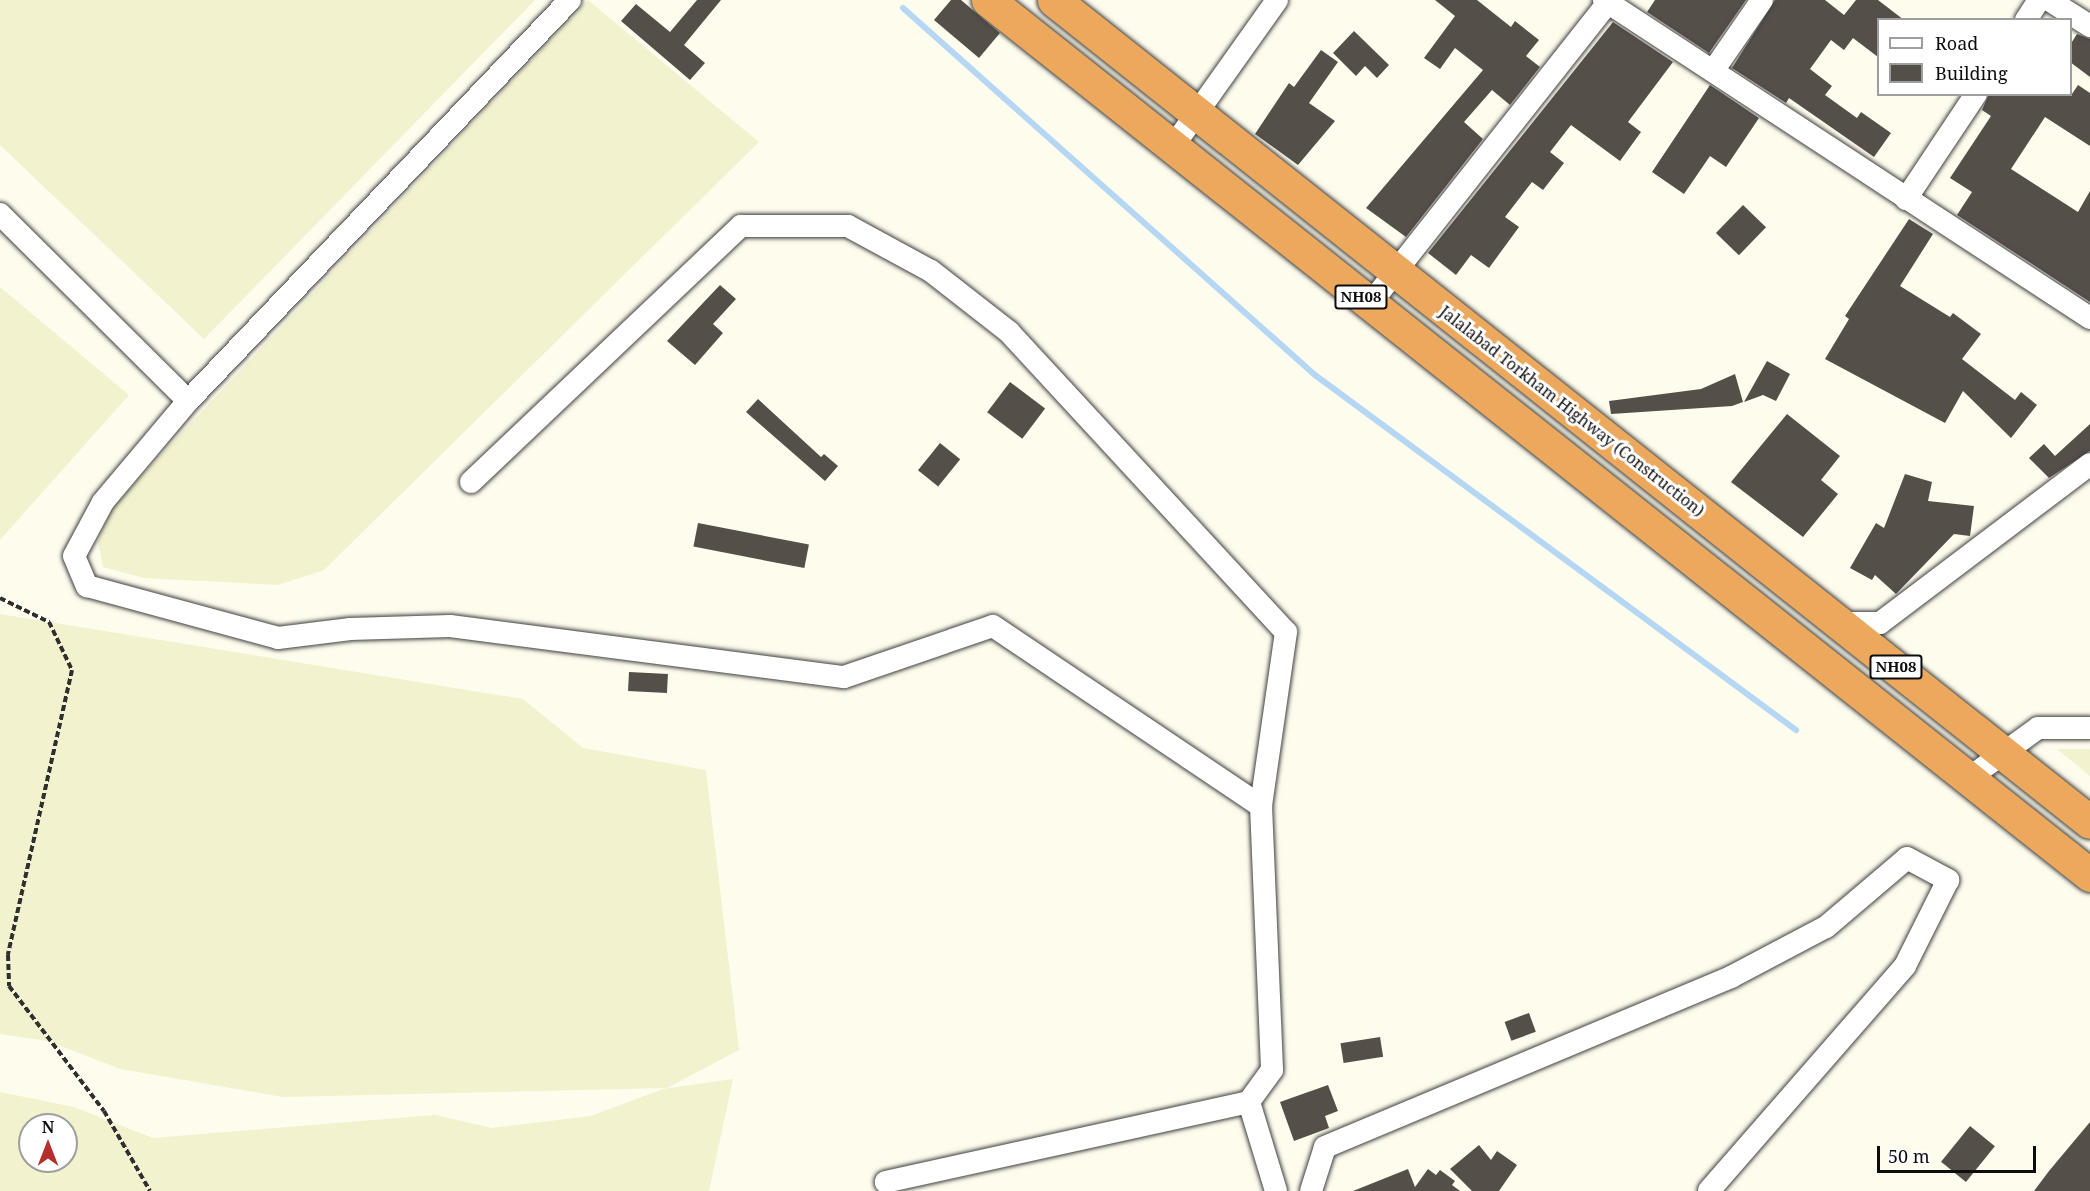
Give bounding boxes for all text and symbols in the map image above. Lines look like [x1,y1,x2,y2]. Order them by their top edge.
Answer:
legend [1877,18,2072,96]
text: Road [1935,31,1978,55]
text: Building [1935,61,2008,85]
road number: NH08 [1334,285,1388,309]
street label: Jalalabad Torkham Highway (Construction) [1436,302,1708,520]
road number: NH08 [1869,655,1923,679]
north arrow [18,1113,78,1173]
text: N [42,1116,54,1138]
scale bar [1880,1134,2039,1172]
text: 50 m [1888,1144,1930,1168]

